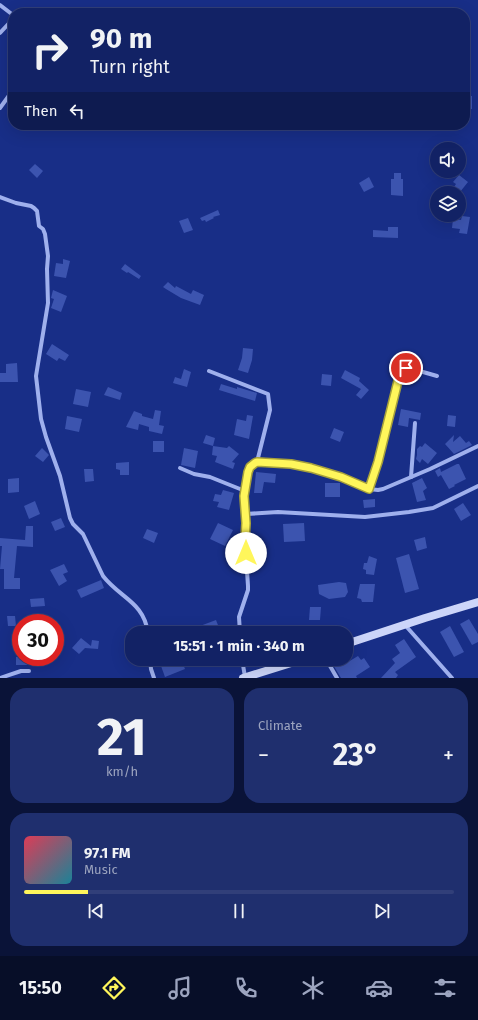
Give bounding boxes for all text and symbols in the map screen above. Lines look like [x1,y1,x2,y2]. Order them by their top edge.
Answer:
text: 90 m [90,22,152,55]
icon: right [24,24,76,76]
text: Turn right [90,56,170,78]
icon: left [66,100,88,122]
text: Then [24,102,58,120]
map controls [430,142,466,222]
button: sound [430,142,466,178]
button: layers [430,186,466,222]
pin [389,351,423,385]
icon: arrive [395,357,417,379]
position arrow [225,532,267,574]
speed limit sign: 30 [12,614,64,666]
text: 15:51 · 1 min · 340 m [173,637,305,655]
text: 21 [97,706,147,769]
text: Climate [258,718,302,733]
text: 23° [333,737,379,773]
text: − [258,742,269,769]
text: + [443,742,454,769]
text: km/h [106,764,138,779]
text: 97.1 FM [84,844,131,862]
text: Music [84,862,118,877]
icon: previous [85,900,107,922]
icon: pause [228,900,250,922]
icon: next [371,900,393,922]
icon: directions [100,974,128,1002]
icon: music [166,974,194,1002]
icon: phone [232,974,260,1002]
icon: climate [299,974,327,1002]
icon: car [365,974,393,1002]
icon: filters [431,974,459,1002]
text: 15:50 [19,977,62,999]

